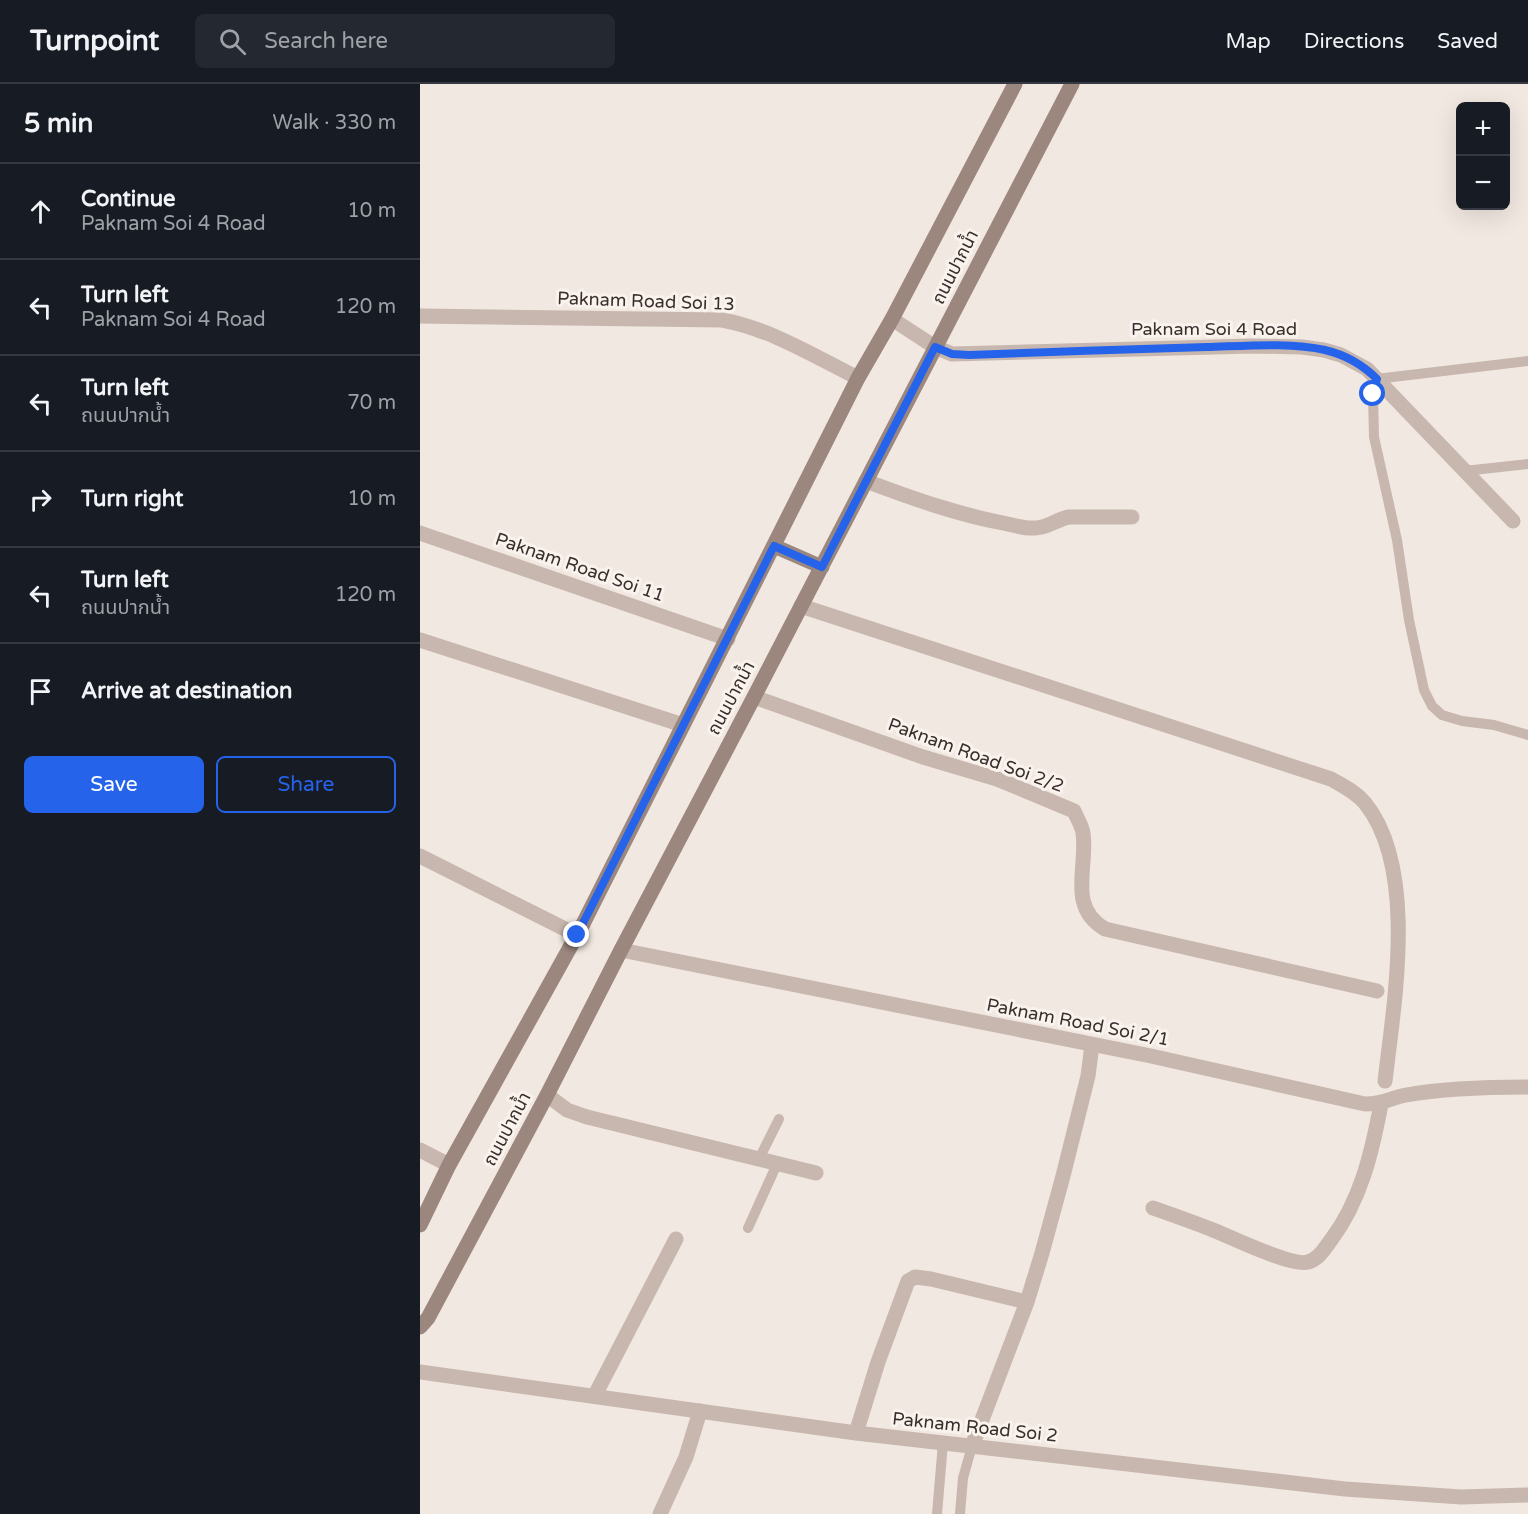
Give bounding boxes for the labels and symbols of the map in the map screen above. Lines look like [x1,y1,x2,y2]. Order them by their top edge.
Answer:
street label: ถนนปากน้ำ [925,225,983,308]
street label: Paknam Road Soi 13 [557,287,735,315]
street label: Paknam Soi 4 Road [1131,318,1297,340]
route start [1359,380,1385,406]
street label: Paknam Road Soi 11 [492,528,668,606]
street label: ถนนปากน้ำ [701,656,760,739]
street label: Paknam Road Soi 2/2 [885,713,1067,797]
route end [563,921,589,947]
street label: Paknam Road Soi 2/1 [985,994,1171,1050]
street label: ถนนปากน้ำ [477,1087,536,1170]
street label: Paknam Road Soi 2 [891,1407,1059,1447]

